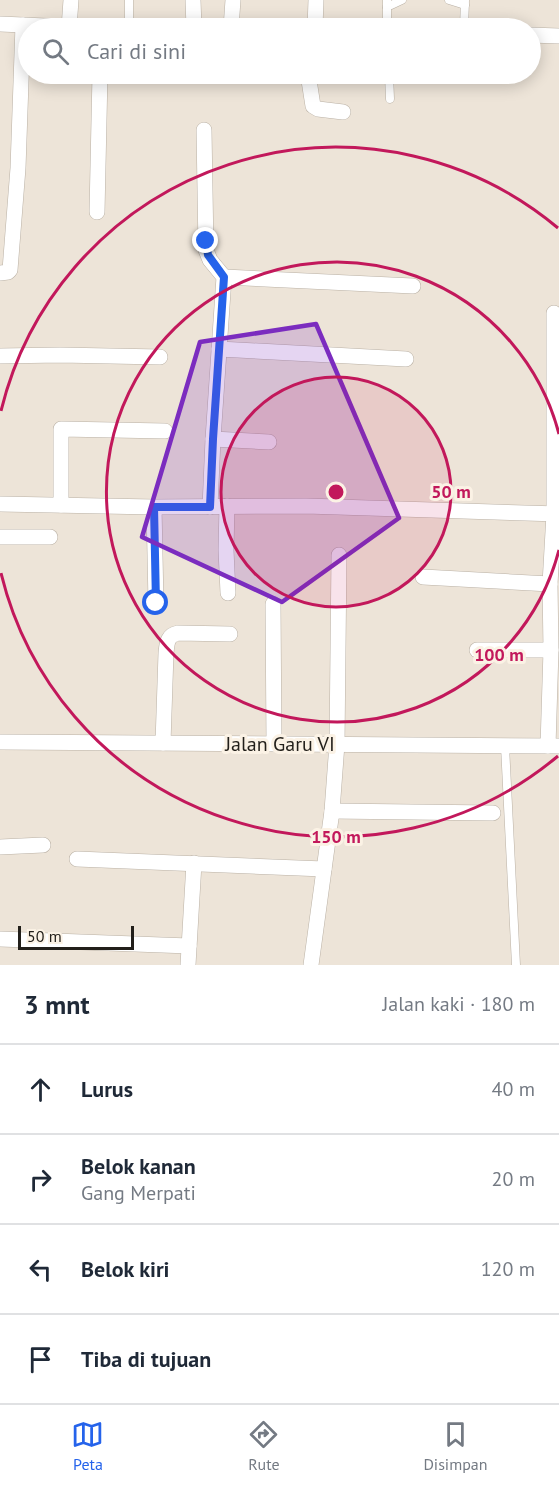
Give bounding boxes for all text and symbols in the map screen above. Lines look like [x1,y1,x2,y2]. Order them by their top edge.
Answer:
search box [18,18,541,84]
icon: search [39,35,72,68]
text: Cari di sini [87,37,186,65]
route end [192,227,218,253]
text: 50 m [431,480,471,503]
centre of rings [326,482,346,502]
route start [142,589,168,615]
text: 100 m [474,643,524,666]
street label: Jalan Garu VI [224,731,335,757]
text: 150 m [311,825,361,848]
scale bar [18,923,134,950]
text: 50 m [27,926,62,946]
text: 3 mnt [24,988,90,1021]
text: Jalan kaki · 180 m [382,991,535,1017]
icon: ahead [24,1073,57,1106]
text: Lurus [81,1075,133,1103]
text: 40 m [492,1076,535,1102]
text: Belok kanan [81,1152,196,1180]
icon: right [24,1163,57,1196]
text: 20 m [492,1166,535,1192]
text: Gang Merpati [81,1180,196,1206]
icon: left [24,1253,57,1286]
text: Belok kiri [81,1255,170,1283]
text: 120 m [481,1256,535,1282]
icon: arrive [24,1343,57,1376]
text: Tiba di tujuan [81,1345,211,1373]
tab: Peta [71,1418,104,1474]
tab: Rute [247,1418,280,1474]
tab: Disimpan [423,1418,488,1474]

